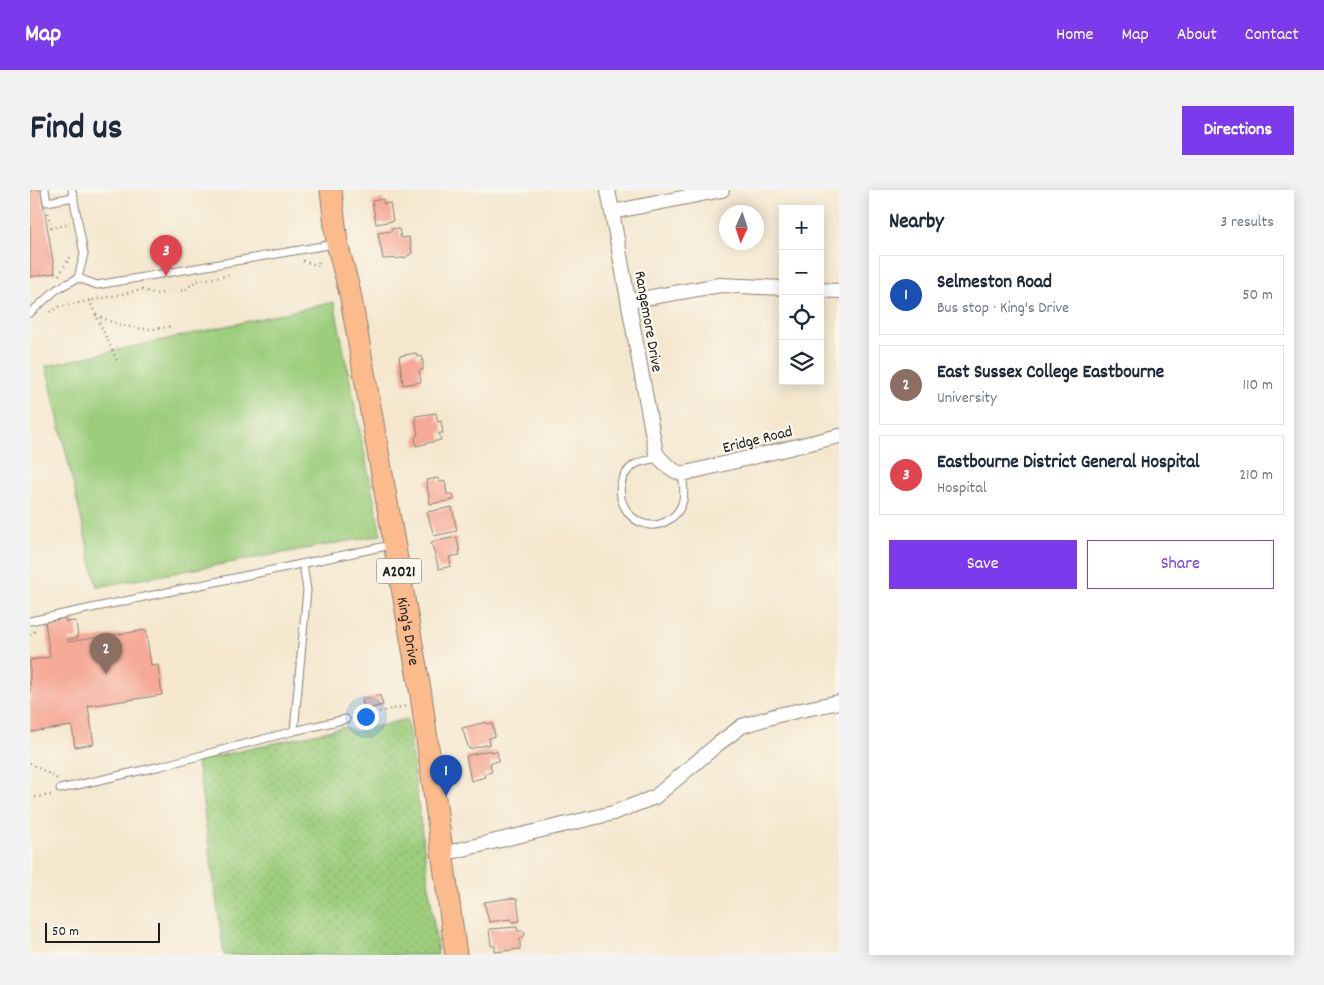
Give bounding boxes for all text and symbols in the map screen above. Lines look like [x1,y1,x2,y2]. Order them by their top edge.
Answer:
text: Map [25,18,61,52]
text: Home [1056,23,1093,48]
text: Map [1121,23,1149,48]
text: About [1177,23,1217,48]
text: Contact [1245,23,1299,48]
text: Find us [30,105,122,155]
button: Directions [1182,106,1294,155]
north arrow [719,205,764,250]
map controls [779,205,824,385]
button: + [779,205,824,250]
text: Nearby [889,208,944,238]
text: 3 results [1220,211,1274,234]
pin: 3 [150,235,182,276]
button: − [779,250,824,295]
street label: Rangemore Drive [627,269,668,374]
text: Selmeston Road [937,270,1052,297]
text: 1 [904,284,908,307]
text: 50 m [1242,284,1273,307]
button: locate [779,295,824,340]
text: Bus stop · King's Drive [937,297,1069,320]
button: layers [779,340,824,385]
text: East Sussex College Eastbourne [937,360,1164,387]
text: 2 [903,374,910,397]
text: 110 m [1243,374,1273,397]
text: University [937,387,997,410]
street label: Eridge Road [720,421,795,460]
text: Eastbourne District General Hospital [937,450,1200,477]
text: 3 [902,464,910,487]
text: 210 m [1239,464,1273,487]
text: Hospital [937,477,987,500]
button: Save [889,540,1077,589]
button: Share [1087,540,1274,589]
road number: A2021 [376,558,422,584]
street label: King's Drive [390,595,425,667]
pin: 2 [90,633,122,674]
your location [353,704,379,730]
pin: 1 [430,755,462,796]
scale bar [45,920,160,943]
text: 50 m [52,922,79,942]

